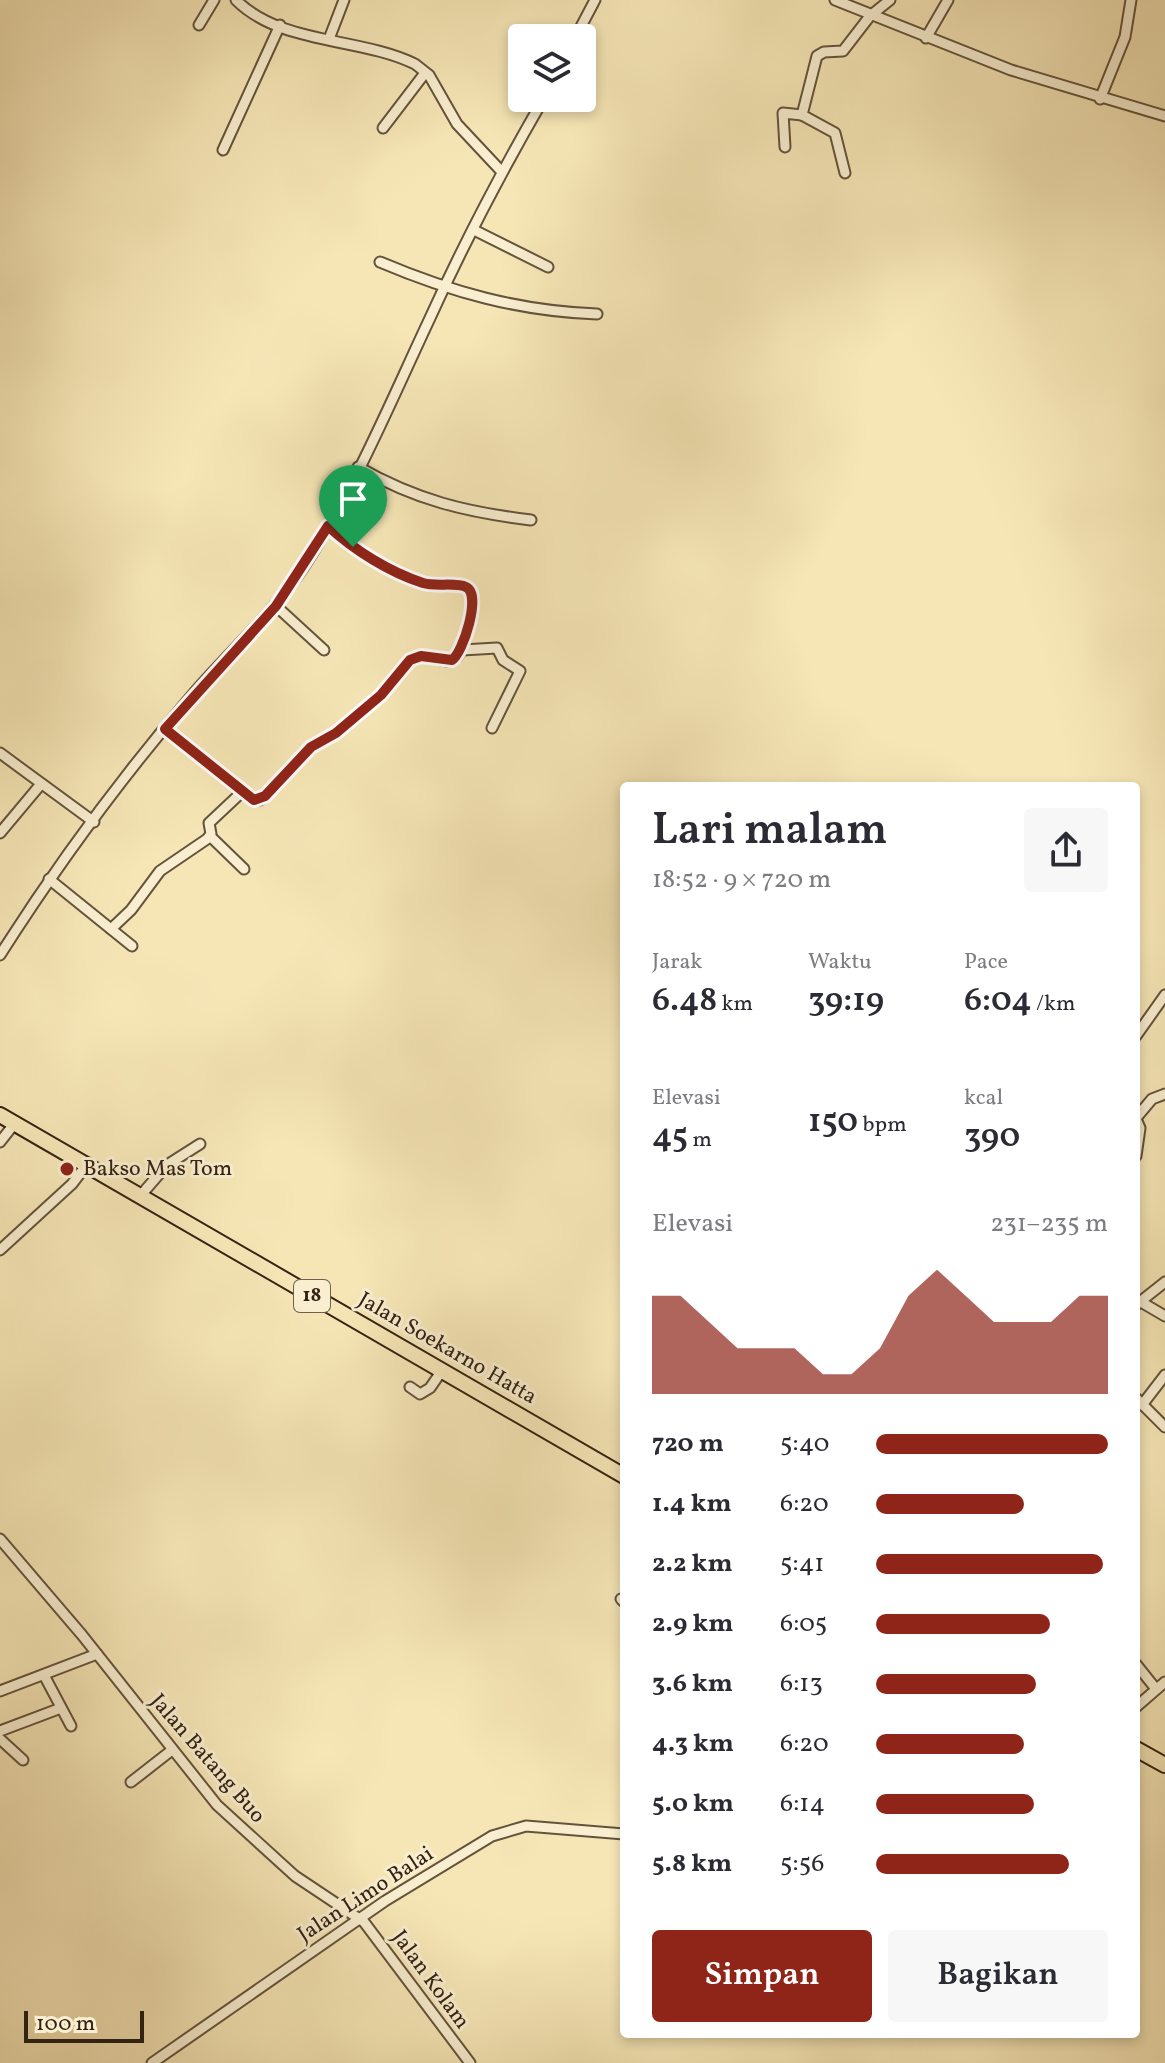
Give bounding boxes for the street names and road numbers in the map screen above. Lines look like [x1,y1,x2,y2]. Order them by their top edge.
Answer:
road number: 18 [294,1280,330,1312]
street label: Jalan Soekarno Hatta [352,1285,542,1413]
street label: Jalan Batang Buo [142,1687,272,1831]
street label: Jalan Limo Balai [292,1839,440,1951]
street label: Jalan Kolam [383,1924,477,2036]

